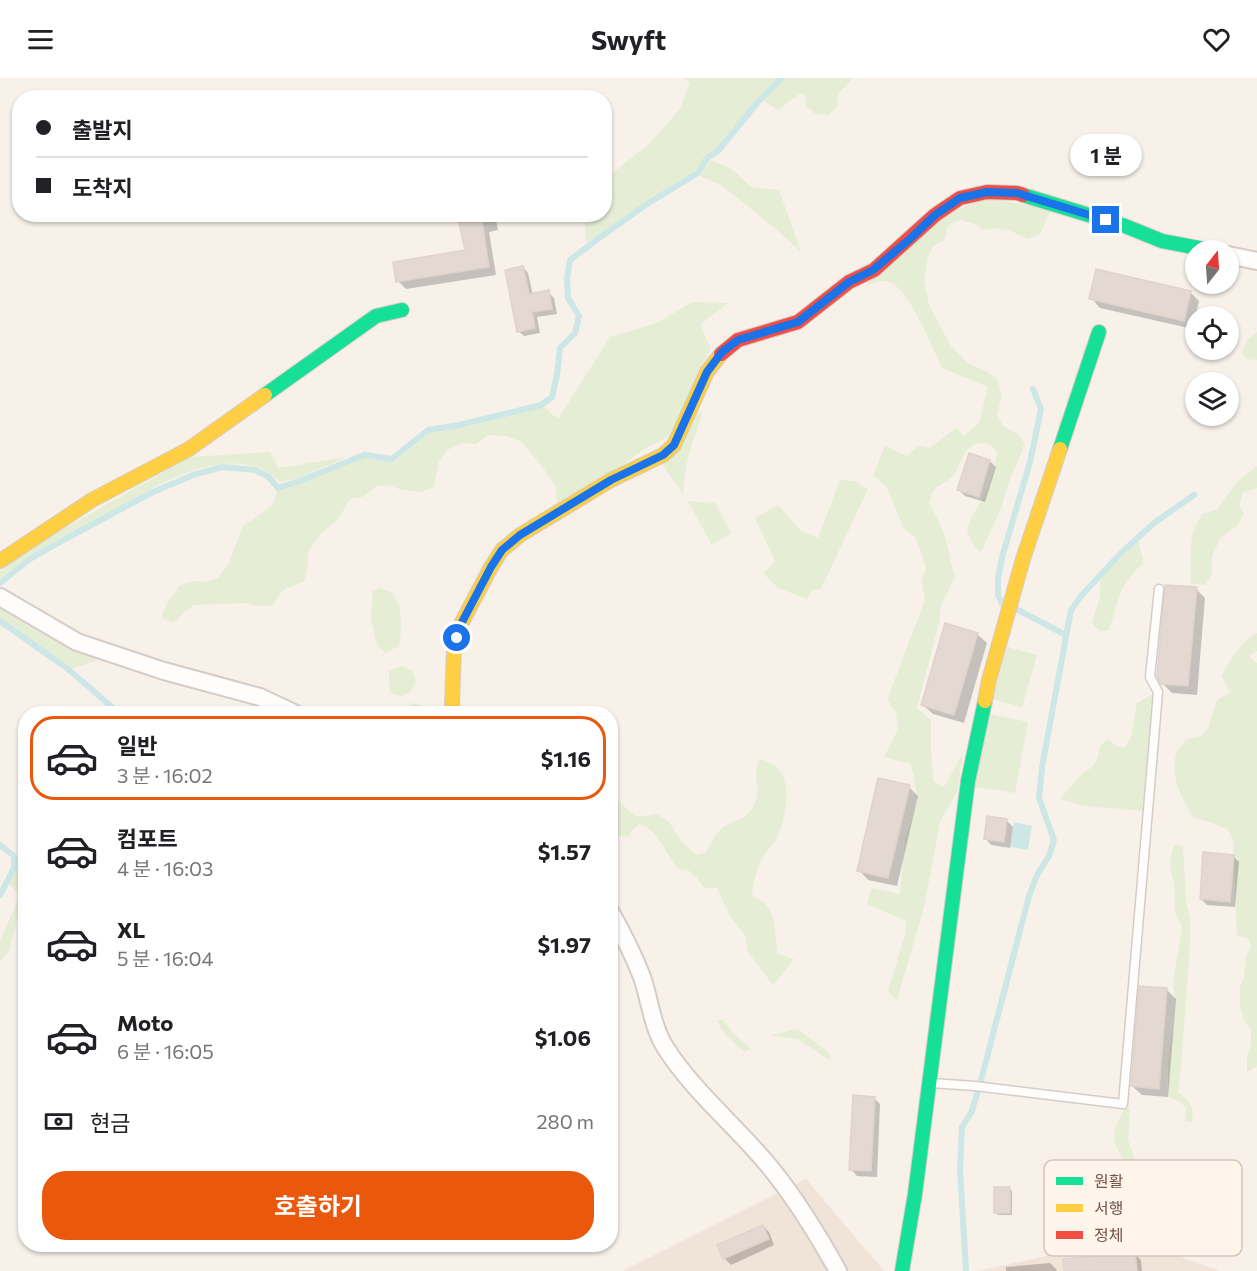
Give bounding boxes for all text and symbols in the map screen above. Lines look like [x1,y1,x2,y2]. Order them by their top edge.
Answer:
icon: menu [24,23,57,56]
text: Swyft [591,23,666,56]
icon: heart [1200,23,1233,56]
text: 출발지 [72,116,133,143]
callout: 1 분 [1070,133,1142,175]
text: 1 분 [1090,143,1122,167]
text: 도착지 [72,174,133,201]
route end [1092,206,1119,233]
north arrow [1185,240,1239,294]
map controls [1185,240,1239,426]
button: locate [1185,306,1239,360]
button: layers [1185,372,1239,426]
route start [443,624,470,651]
icon: car [45,731,99,785]
text: 일반 [117,732,157,759]
text: $1.16 [541,745,591,772]
text: 3 분 · 16:02 [117,763,213,787]
icon: car [45,824,99,878]
text: 컴포트 [117,825,178,852]
text: $1.57 [538,838,591,865]
text: 4 분 · 16:03 [117,856,213,880]
text: XL [117,916,145,943]
icon: car [45,917,99,971]
text: $1.97 [537,931,591,958]
text: 5 분 · 16:04 [117,946,214,970]
text: Moto [117,1009,173,1036]
icon: car [45,1010,99,1064]
text: $1.06 [535,1024,591,1051]
text: 6 분 · 16:05 [117,1039,214,1063]
icon: cash [42,1105,75,1138]
text: 현금 [90,1109,130,1136]
text: 280 m [536,1109,594,1133]
legend [1044,1160,1242,1256]
button: 호출하기 [42,1171,594,1240]
text: 원활 [1094,1171,1124,1190]
text: 서행 [1094,1198,1123,1217]
text: 정체 [1094,1225,1123,1244]

